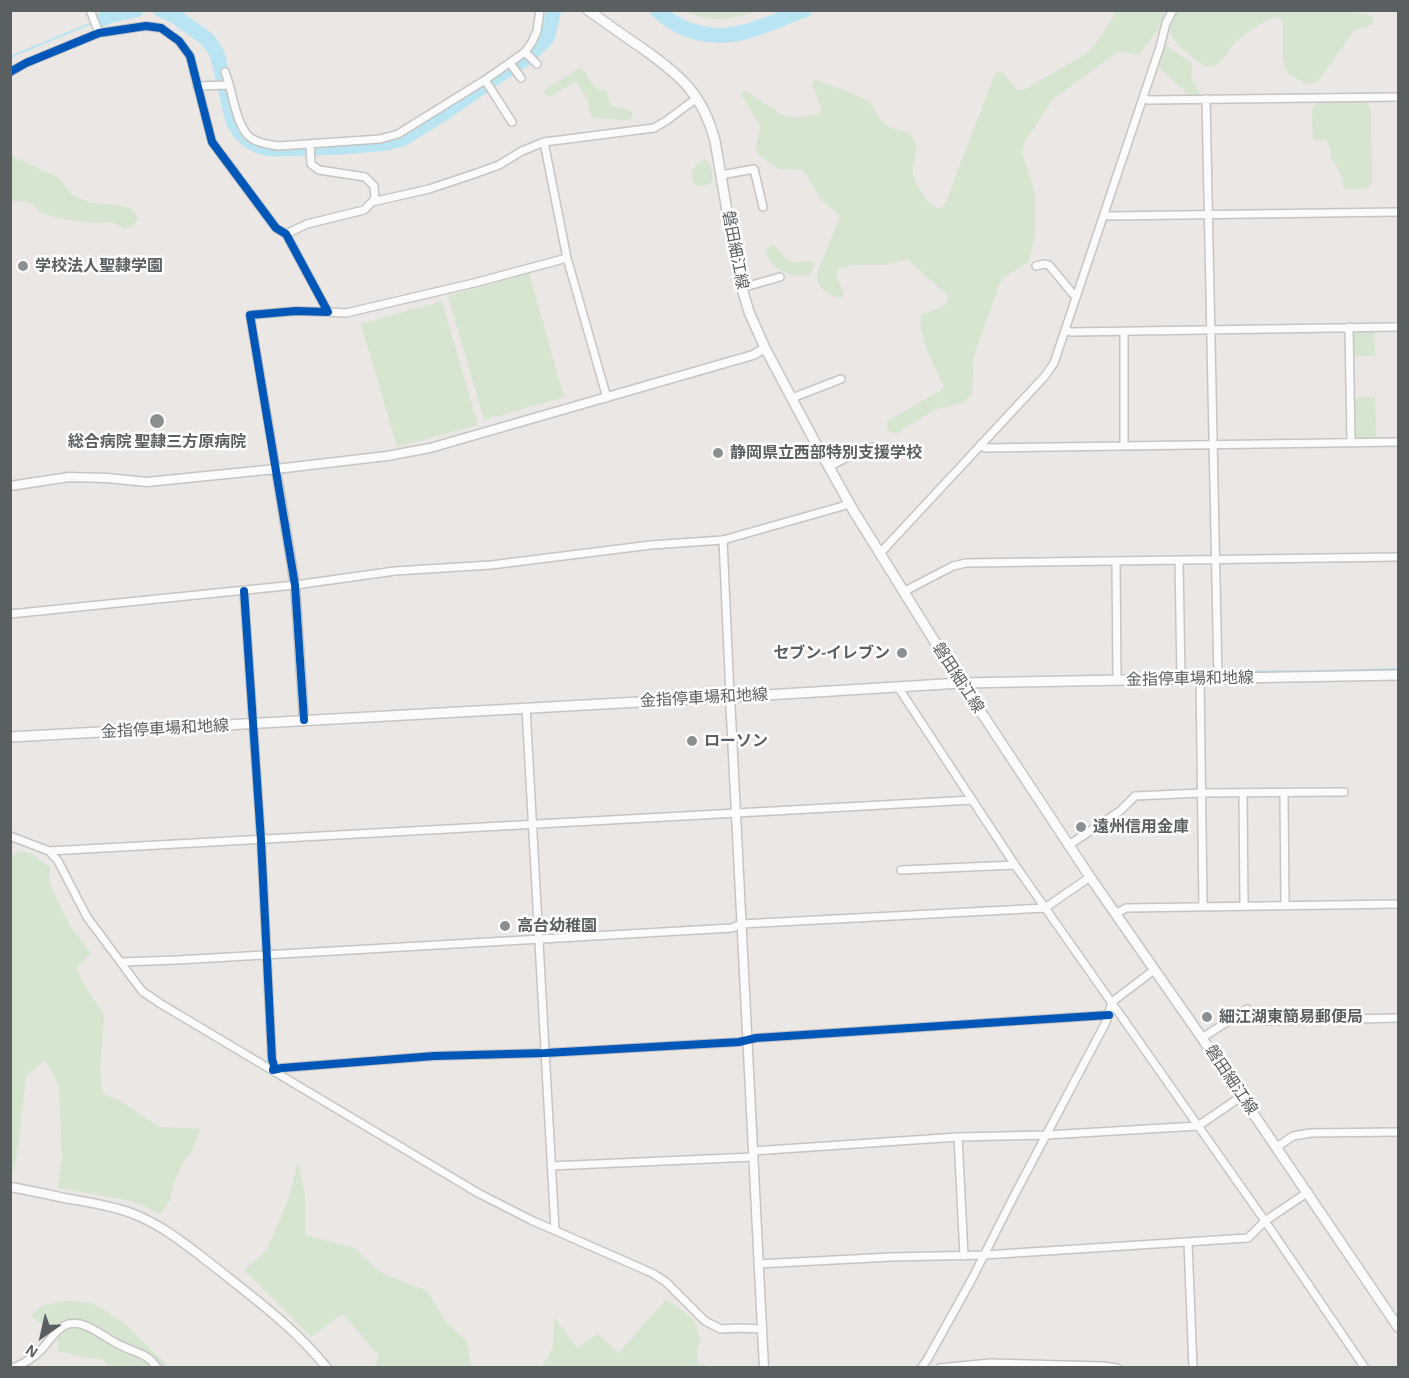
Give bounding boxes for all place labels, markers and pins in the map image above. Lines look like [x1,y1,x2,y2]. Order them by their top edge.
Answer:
place label: 学校法人聖隷学園 [35,256,163,276]
marker: 学校法人聖隷学園 [16,259,30,273]
marker: 総合病院 聖隷三方原病院 [148,412,166,430]
place label: 総合病院 聖隷三方原病院 [68,432,246,452]
place label: 静岡県立西部特別支援学校 [730,443,922,463]
marker: 静岡県立西部特別支援学校 [711,446,725,460]
place label: セブン-イレブン [773,643,890,663]
marker: セブン-イレブン [895,646,909,660]
place label: ローソン [704,731,768,751]
marker: ローソン [685,734,699,748]
place label: 遠州信用金庫 [1093,817,1189,837]
marker: 遠州信用金庫 [1074,820,1088,834]
place label: 高台幼稚園 [517,916,597,936]
marker: 高台幼稚園 [498,919,512,933]
place label: 細江湖東簡易郵便局 [1219,1007,1363,1027]
marker: 細江湖東簡易郵便局 [1200,1010,1214,1024]

